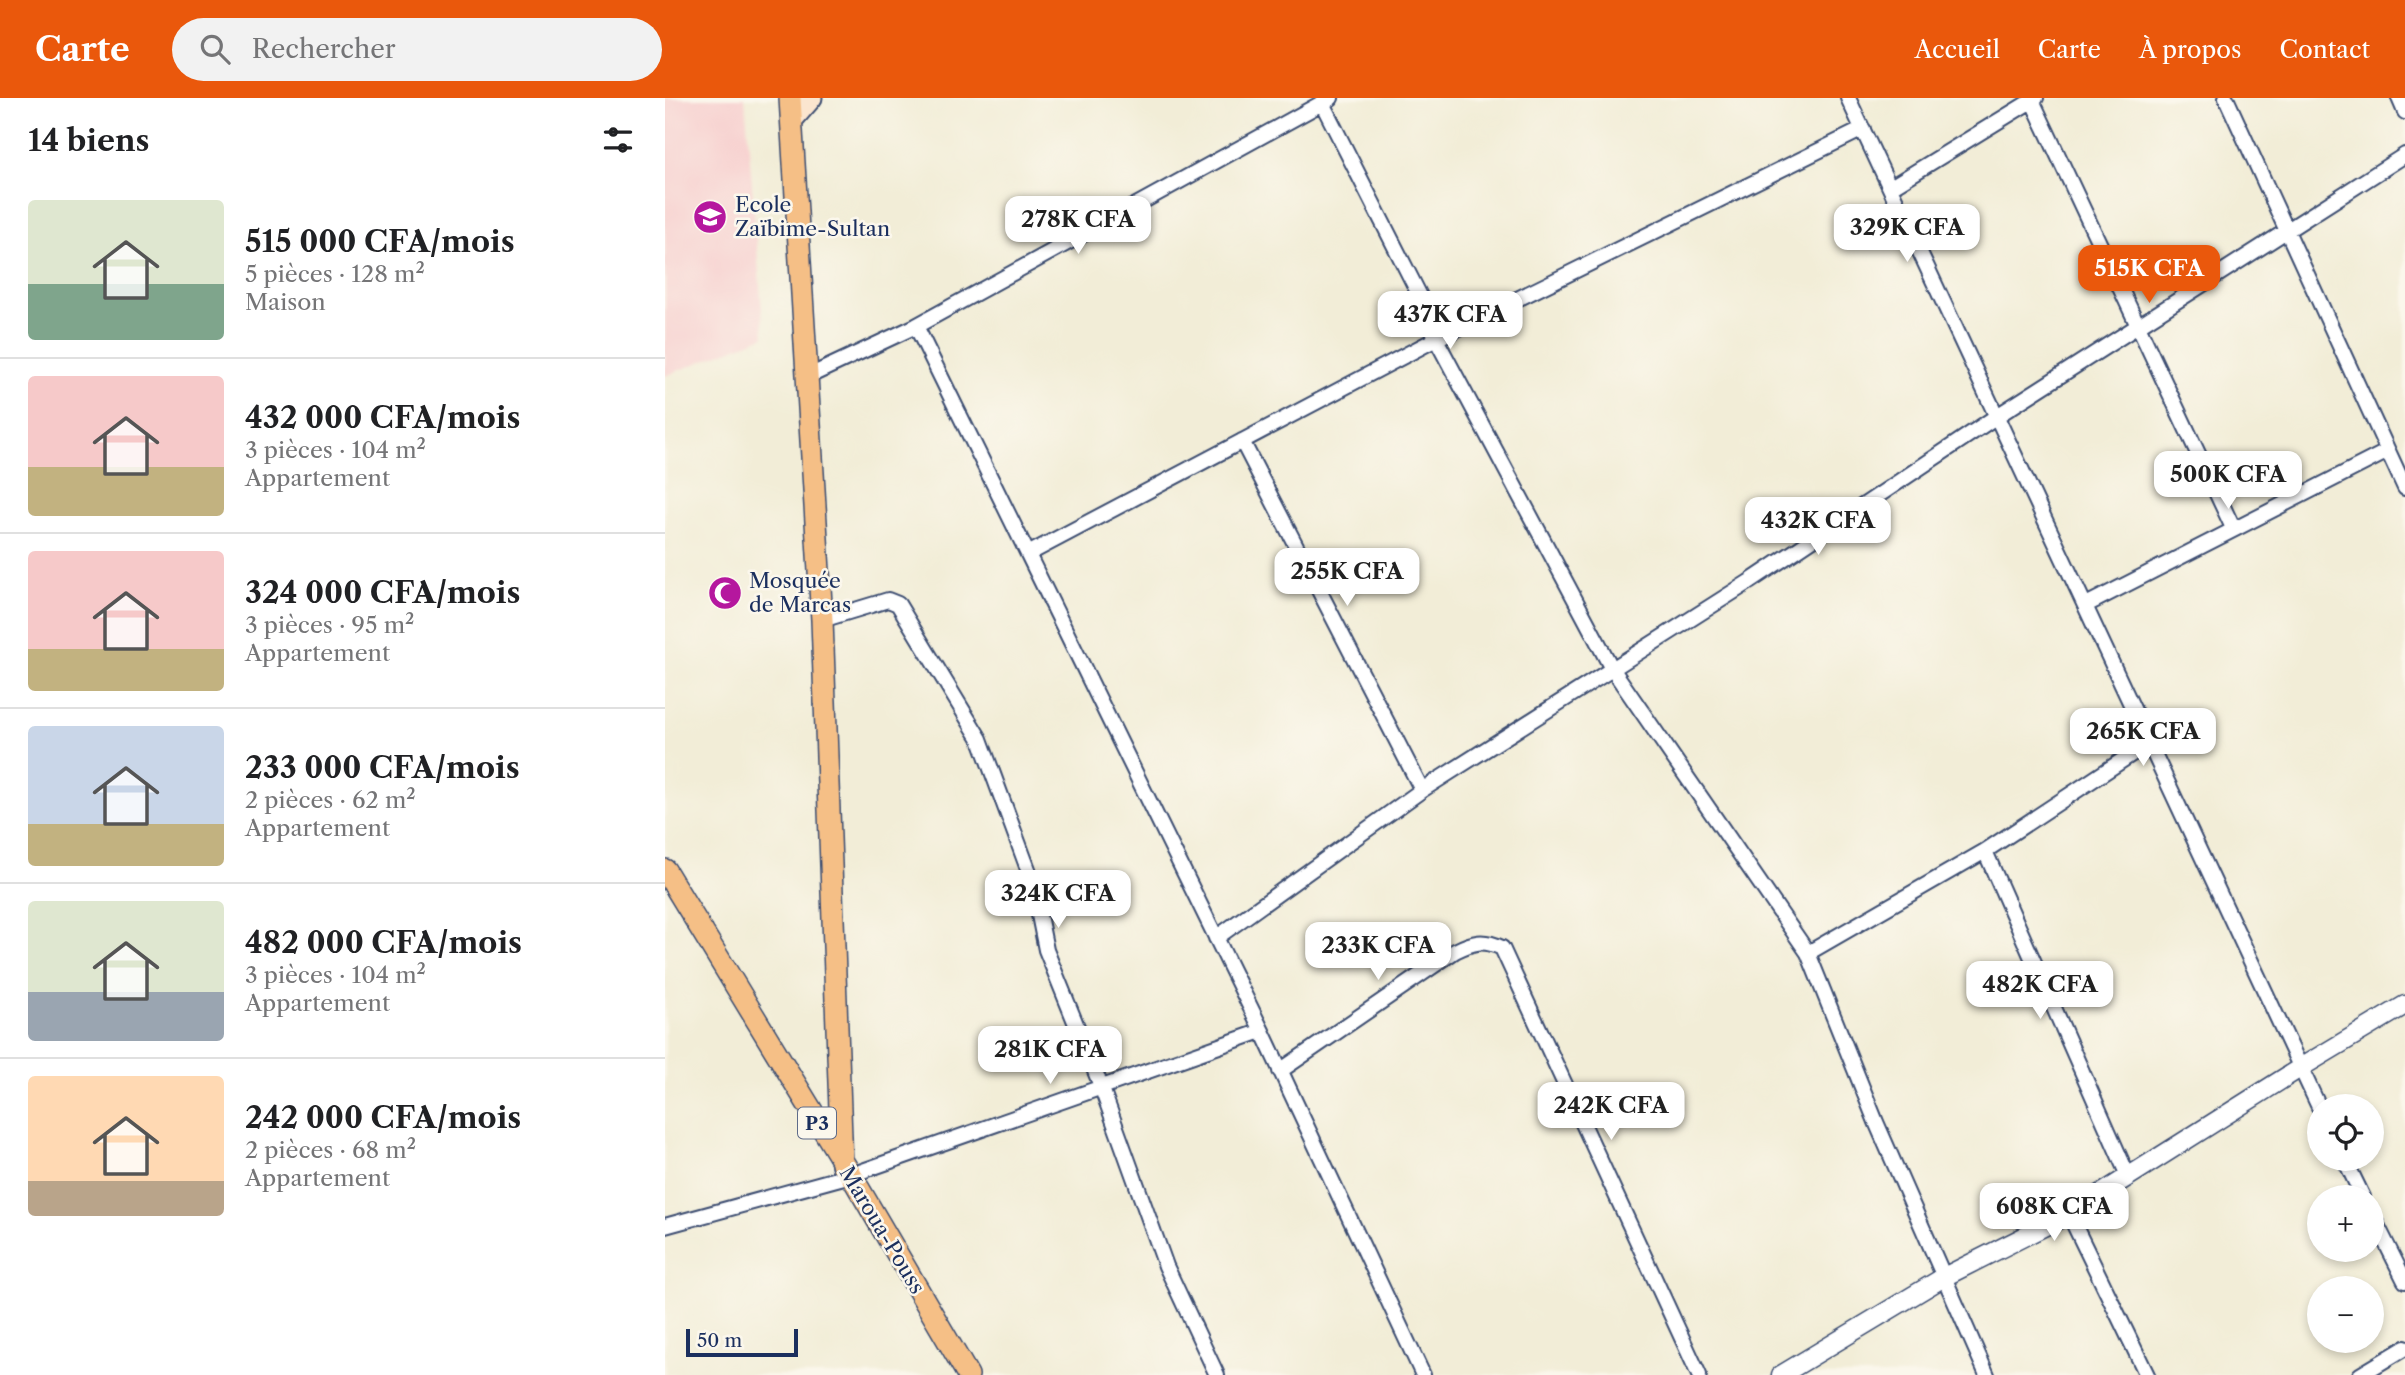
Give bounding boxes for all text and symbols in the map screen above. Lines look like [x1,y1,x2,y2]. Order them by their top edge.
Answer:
search box [172,18,662,81]
text: Carte [35,29,130,70]
icon: search [196,30,234,68]
text: Rechercher [252,33,396,65]
text: Accueil [1915,35,2000,64]
text: Carte [2038,35,2101,64]
text: À propos [2139,35,2242,64]
text: Contact [2280,35,2370,64]
icon: filters [599,121,637,159]
text: 14 biens [28,122,149,159]
place label: Ecole Zaïbime-Sultan [735,192,890,241]
pin: 278K CFA [1006,197,1150,256]
school or university icon: Ecole Zaïbime-Sultan [691,198,729,236]
pin: 329K CFA [1835,204,1979,264]
text: 278K CFA [1021,205,1135,233]
text: 329K CFA [1850,213,1964,241]
text: 515 000 CFA/mois [245,223,515,260]
icon: home [84,228,168,312]
pin: 515K CFA [2077,246,2221,305]
text: 515K CFA [2094,254,2204,282]
text: 5 pièces · 128 m² [245,260,425,288]
text: Maison [245,288,326,316]
pin: 437K CFA [1378,292,1522,351]
text: 437K CFA [1394,300,1506,328]
text: 432 000 CFA/mois [245,399,520,436]
icon: home [84,404,168,488]
text: 3 pièces · 104 m² [245,436,426,464]
pin: 500K CFA [2156,452,2300,511]
text: 500K CFA [2170,460,2286,488]
text: Appartement [245,464,390,492]
pin: 432K CFA [1746,498,1890,557]
text: 432K CFA [1761,506,1875,534]
pin: 255K CFA [1275,548,1419,608]
text: 255K CFA [1290,557,1404,585]
place label: Mosquée de Marcas [749,568,851,617]
text: 324 000 CFA/mois [245,574,520,611]
mosque icon: Mosquée de Marcas [706,574,744,612]
icon: home [84,579,168,663]
text: 3 pièces · 95 m² [245,611,414,639]
text: Appartement [245,639,390,667]
pin: 265K CFA [2071,708,2215,768]
text: 265K CFA [2086,717,2200,745]
text: 233 000 CFA/mois [245,749,520,786]
icon: home [84,754,168,838]
text: 2 pièces · 62 m² [245,786,416,814]
text: Appartement [245,814,390,842]
pin: 324K CFA [986,870,1130,930]
text: 324K CFA [1001,879,1115,907]
pin: 233K CFA [1306,922,1450,982]
text: 482 000 CFA/mois [245,924,522,961]
icon: home [84,929,168,1013]
text: 233K CFA [1321,931,1435,959]
text: 3 pièces · 104 m² [245,961,426,989]
pin: 482K CFA [1968,962,2112,1021]
text: 482K CFA [1982,970,2098,998]
text: Appartement [245,989,390,1017]
pin: 281K CFA [978,1026,1122,1086]
text: 281K CFA [994,1035,1106,1063]
pin: 242K CFA [1539,1082,1683,1142]
text: 242K CFA [1554,1091,1668,1119]
map controls [2307,1094,2384,1353]
button: locate [2307,1094,2384,1171]
text: 242 000 CFA/mois [245,1099,521,1136]
icon: home [84,1104,168,1188]
road number: P3 [798,1107,836,1138]
text: 2 pièces · 68 m² [245,1136,416,1164]
street label: Maroua-Pouss [835,1161,930,1298]
text: Appartement [245,1164,390,1192]
pin: 608K CFA [1982,1184,2126,1243]
button: + [2307,1185,2384,1262]
text: 608K CFA [1996,1192,2112,1220]
button: − [2307,1276,2384,1353]
scale bar [686,1326,798,1358]
text: 50 m [697,1329,742,1352]

